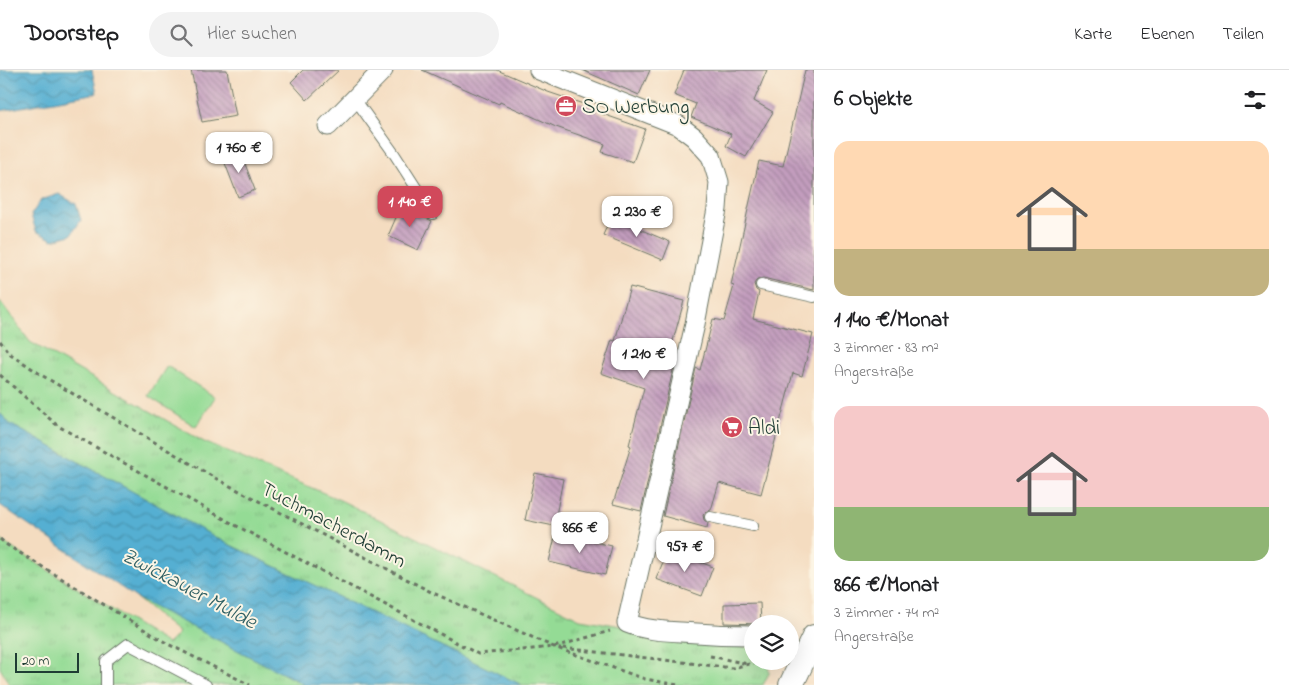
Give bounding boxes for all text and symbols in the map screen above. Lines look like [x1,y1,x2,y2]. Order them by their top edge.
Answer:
search box [149,12,499,57]
text: Doorstep [25,17,119,52]
icon: search [167,21,195,49]
text: Hier suchen [207,21,297,48]
text: Karte [1074,22,1112,48]
text: Ebenen [1140,22,1194,48]
text: Teilen [1222,22,1264,48]
text: 6 Objekte [834,85,912,115]
icon: filters [1241,86,1269,114]
place label: SO Werbung [582,93,690,125]
office icon: SO Werbung [554,94,578,118]
pin: 1 760 € [193,132,285,174]
text: 1 760 € [217,136,261,160]
icon: home [1007,174,1097,264]
pin: 1 140 € [364,186,456,228]
text: 1 140 € [389,190,431,214]
pin: 2 230 € [591,196,683,238]
text: 2 230 € [613,200,661,224]
text: 1 140 €/Monat [834,306,949,336]
text: 3 Zimmer · 83 m² [834,336,939,360]
pin: 1 210 € [598,338,690,380]
text: 1 210 € [622,342,666,366]
text: Angerstraße [834,360,914,384]
place label: Aldi [748,414,780,444]
supermarket icon: Aldi [720,415,744,439]
icon: home [1007,439,1097,529]
street label: Tuchmacherdamm [255,475,411,577]
pin: 866 € [545,512,615,554]
text: 866 € [562,516,598,540]
pin: 957 € [650,530,720,573]
text: 957 € [667,535,703,559]
water label: Zwickauer Mulde [115,541,263,639]
text: 866 €/Monat [834,571,939,601]
text: 3 Zimmer · 74 m² [834,601,939,625]
map controls [744,615,799,670]
button: layers [744,615,799,670]
text: Angerstraße [834,625,914,649]
scale bar [15,650,79,673]
text: 20 m [22,651,49,672]

